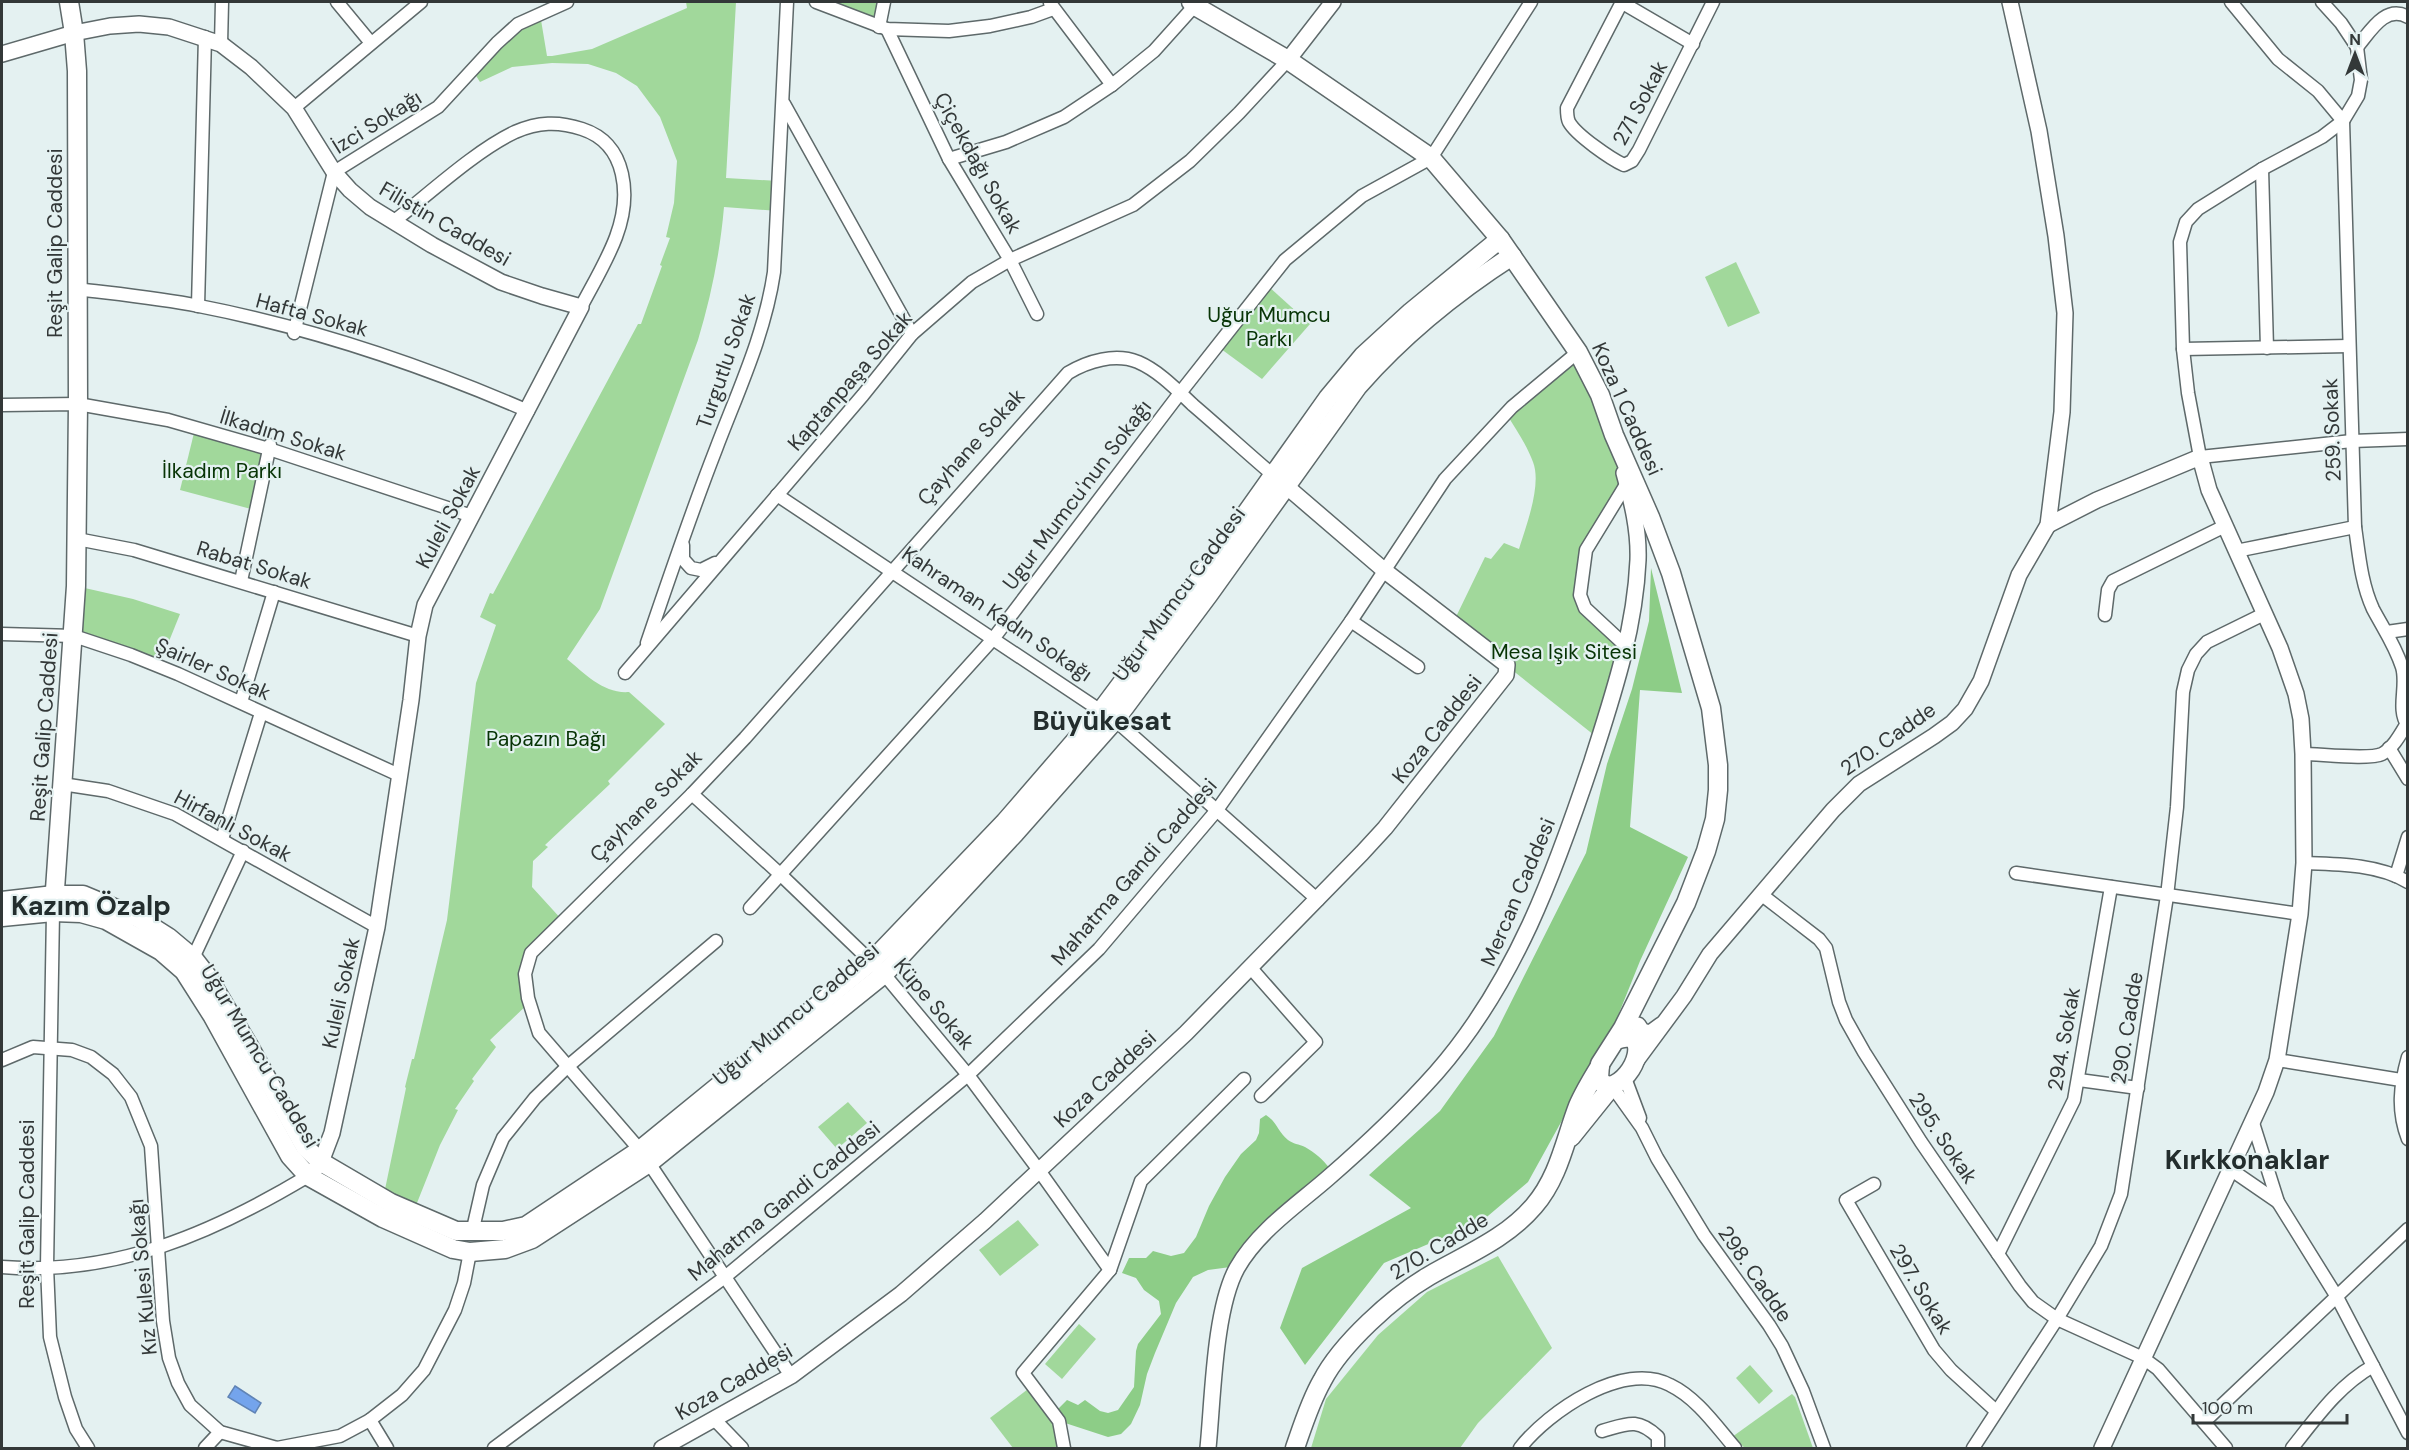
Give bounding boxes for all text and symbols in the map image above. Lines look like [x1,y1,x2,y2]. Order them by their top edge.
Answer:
north arrow [2325,24,2385,84]
text: N [2349,29,2361,50]
street label: 271 Sokak [1606,55,1674,150]
street label: İzci Sokağı [327,84,427,160]
street label: Çiçekdağı Sokak [928,87,1029,239]
street label: Reşit Galip Caddesi [41,148,69,338]
street label: Filistin Caddesi [374,175,516,273]
street label: Hafta Sokak [253,287,372,344]
street label: Turgutlu Sokak [690,289,762,433]
park label: Uğur Mumcu Parkı [1207,301,1331,353]
street label: Kaptanpaşa Sokak [781,305,919,457]
street label: Koza 1 Caddesi [1585,338,1669,480]
street label: 259. Sokak [2316,377,2348,482]
street label: Çayhane Sokak [911,382,1031,511]
street label: Ugur Mumcu'nun Sokağı [996,394,1158,596]
street label: İlkadım Sokak [216,402,350,468]
park label: İlkadım Parkı [162,457,282,485]
street label: Kuleli Sokak [409,460,487,573]
street label: Uğur Mumcu Caddesi [1106,501,1252,687]
street label: Rabat Sokak [193,534,315,596]
street label: Kahraman Kadın Sokağı [896,540,1098,688]
street label: Şairler Sokak [151,631,275,707]
street label: Reşit Galip Caddesi [23,632,65,822]
park label: Mesa Işık Sitesi [1491,638,1637,666]
street label: Koza Caddesi [1386,669,1488,789]
street label: 270. Cadde [1835,696,1941,782]
district label: Büyükesat [1032,703,1172,738]
park label: Papazın Bağı [486,725,606,753]
street label: Çayhane Sokak [584,743,709,868]
street label: Mahatma Gandi Caddesi [1045,772,1223,972]
street label: Hirfanlı Sokak [169,783,297,869]
street label: Mercan Caddesi [1474,814,1562,970]
district label: Kazım Özalp [11,888,171,923]
street label: Kuleli Sokak [316,934,367,1051]
street label: Uğur Mumcu Caddesi [707,936,885,1092]
street label: Küpe Sokak [887,952,981,1056]
street label: Uğur Mumcu Caddesi [194,959,326,1153]
street label: 290. Cadde [2104,970,2150,1086]
street label: 294. Sokak [2041,985,2087,1093]
street label: Koza Caddesi [1048,1024,1162,1134]
street label: 295. Sokak [1902,1087,1984,1190]
street label: Mahatma Gandi Caddesi [682,1115,886,1287]
street label: Reşit Galip Caddesi [13,1119,41,1309]
district label: Kırkkonaklar [2165,1142,2329,1177]
street label: Kız Kulesi Sokağı [122,1198,164,1356]
street label: 270. Cadde [1384,1205,1494,1287]
street label: 298. Cadde [1711,1220,1799,1328]
street label: 297. Sokak [1883,1238,1959,1340]
street label: Koza Caddesi [670,1337,798,1427]
scale bar [2193,1387,2348,1425]
text: 100 m [2202,1396,2253,1420]

